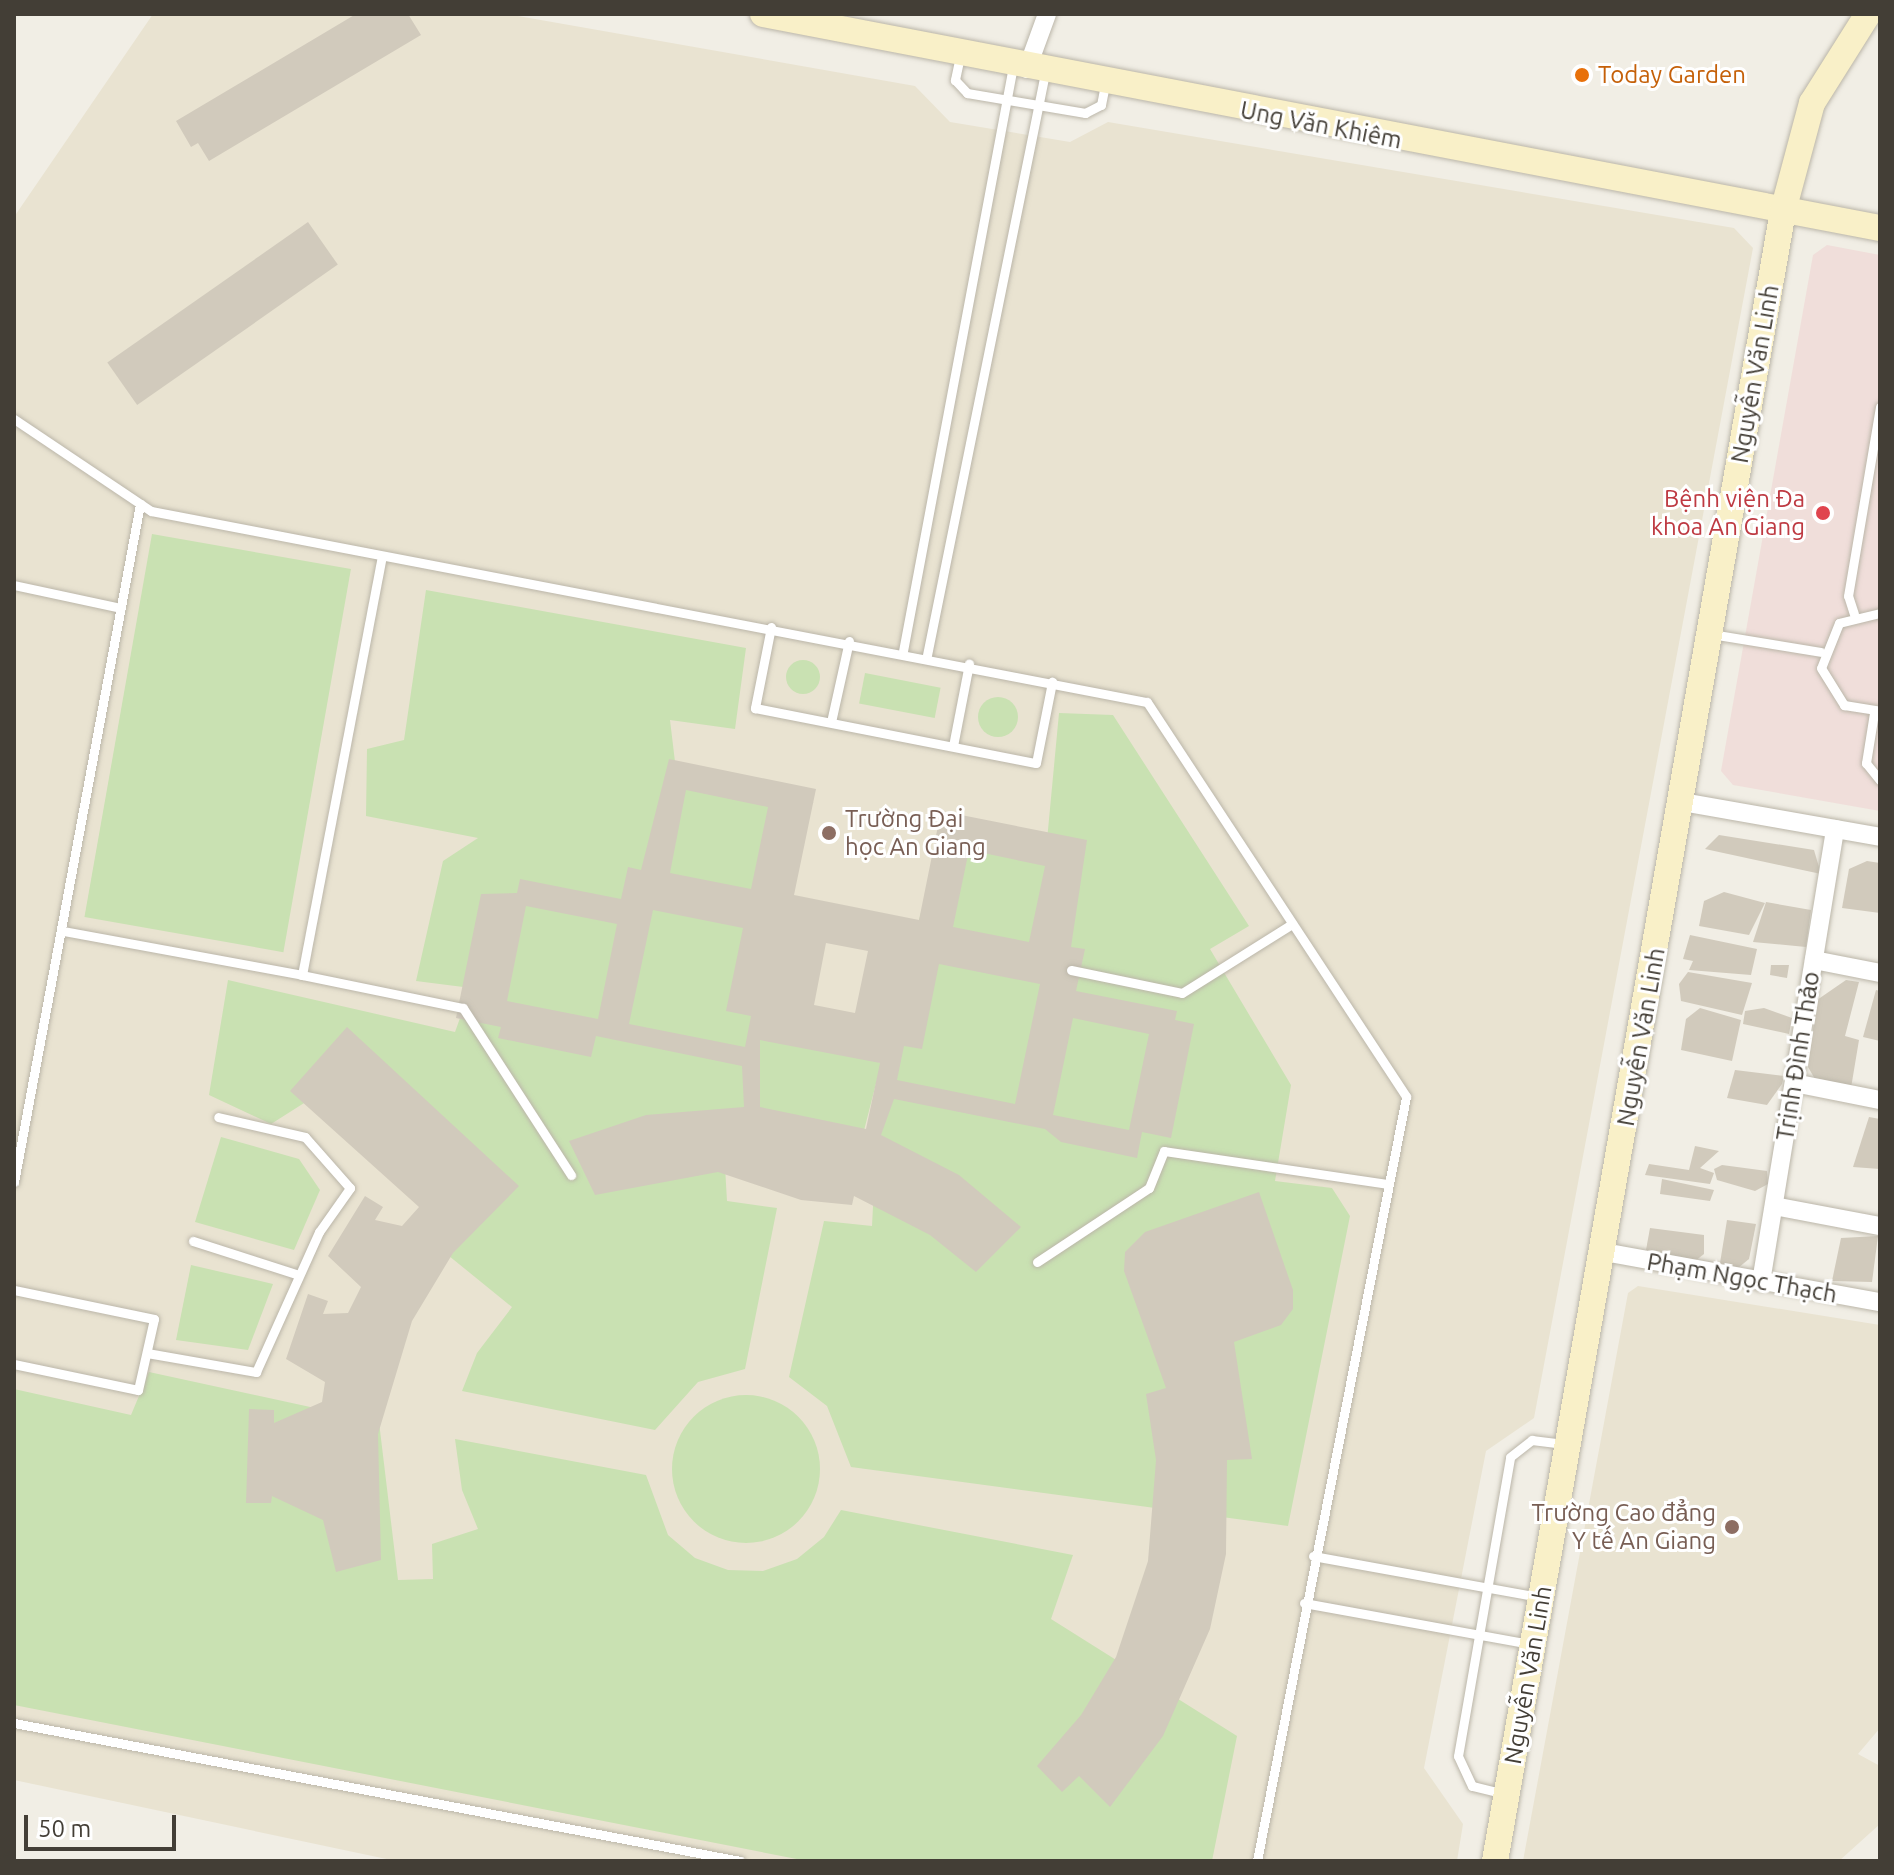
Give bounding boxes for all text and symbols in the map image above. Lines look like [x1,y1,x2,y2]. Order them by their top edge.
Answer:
place label: Today Garden [1598,61,1746,89]
marker: Today Garden [1573,66,1591,84]
street label: Ung Văn Khiêm [1238,95,1404,155]
street label: Nguyễn Văn Linh [1725,283,1785,465]
place label: Bệnh viện Đa khoa An Giang [1651,485,1805,541]
marker: Bệnh viện Đa khoa An Giang [1812,502,1834,524]
place label: Trường Đại học An Giang [845,805,986,861]
marker: Trường Đại học An Giang [820,824,838,842]
street label: Nguyễn Văn Linh [1611,946,1671,1128]
street label: Trịnh Đình Thảo [1770,969,1826,1143]
street label: Phạm Ngọc Thạch [1645,1247,1839,1309]
place label: Trường Cao đẳng Y tế An Giang [1532,1499,1716,1555]
marker: Trường Cao đẳng Y tế An Giang [1723,1518,1741,1536]
street label: Nguyễn Văn Linh [1498,1584,1558,1766]
scale bar [28,1799,180,1849]
text: 50 m [38,1815,91,1842]

